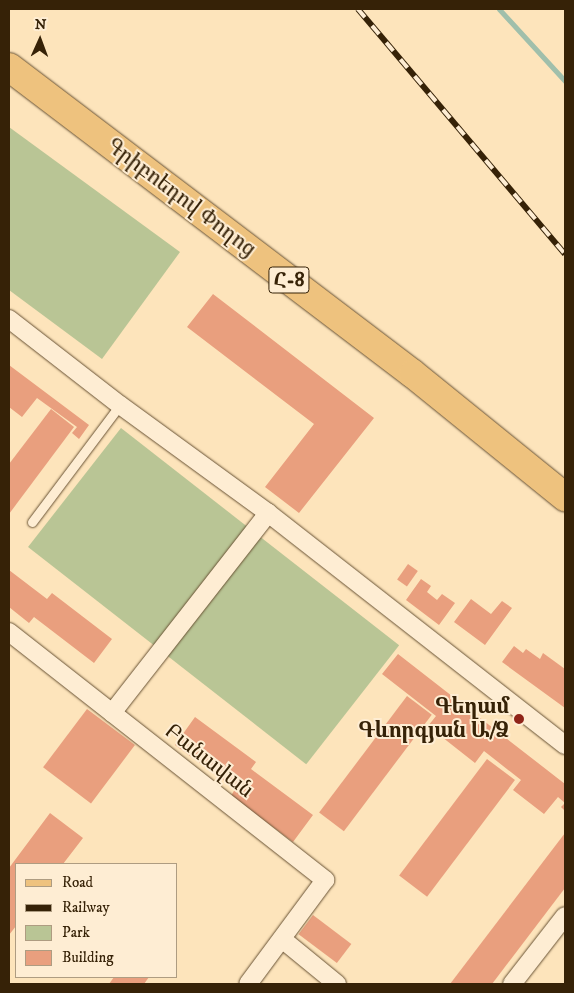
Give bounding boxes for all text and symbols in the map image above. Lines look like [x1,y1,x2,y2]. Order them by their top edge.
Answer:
north arrow [15,15,65,65]
text: N [34,16,47,34]
street label: Գրիբոեդով Փողոց [101,134,261,262]
road number: Հ-8 [268,262,310,298]
place label: Գեղամ Գևորգյան Ա/Ձ [358,694,509,744]
marker: Գեղամ Գևորգյան Ա/Ձ [513,713,525,725]
street label: Բանավան [160,719,258,803]
legend [15,863,178,978]
text: Road [62,873,93,892]
text: Railway [62,898,110,917]
text: Park [62,923,90,942]
text: Building [62,948,114,967]

